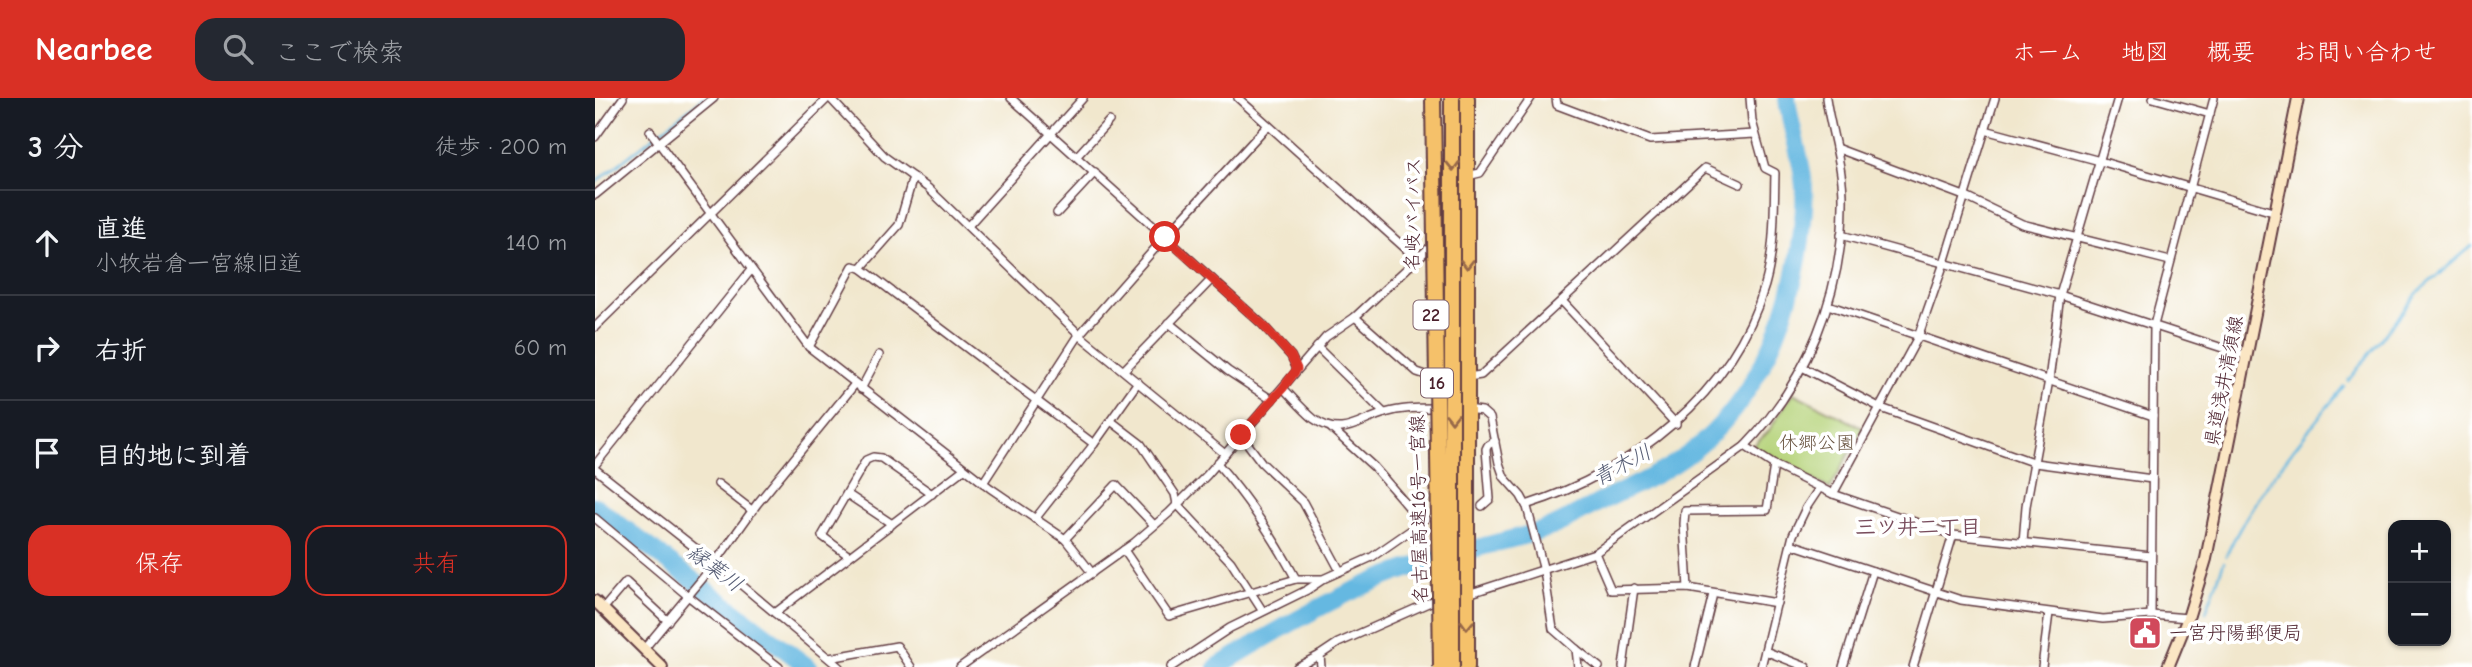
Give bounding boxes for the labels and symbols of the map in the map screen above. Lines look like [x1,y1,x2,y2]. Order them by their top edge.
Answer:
street label: 名岐バイパス [1401,157,1425,271]
one-way arrow [1445,161,1460,172]
route start [1149,221,1180,252]
one-way arrow [1459,259,1475,270]
road number: 22 [1413,300,1449,330]
street label: 県道浅井清須線 [2201,314,2247,448]
road number: 16 [1421,368,1453,398]
one-way arrow [1444,413,1460,424]
street label: 名古屋高速16号一宮線 [1406,414,1432,604]
route end [1225,419,1256,450]
park label: 休郷公園 [1779,432,1855,454]
water label: 青木川 [1589,440,1655,490]
district label: 三ツ井二丁目 [1855,515,1981,539]
water label: 縁葉川 [683,539,747,597]
public building icon: 一宮丹陽郵便局 [2126,614,2164,652]
one-way arrow [1459,620,1475,631]
place label: 一宮丹陽郵便局 [2169,622,2302,644]

